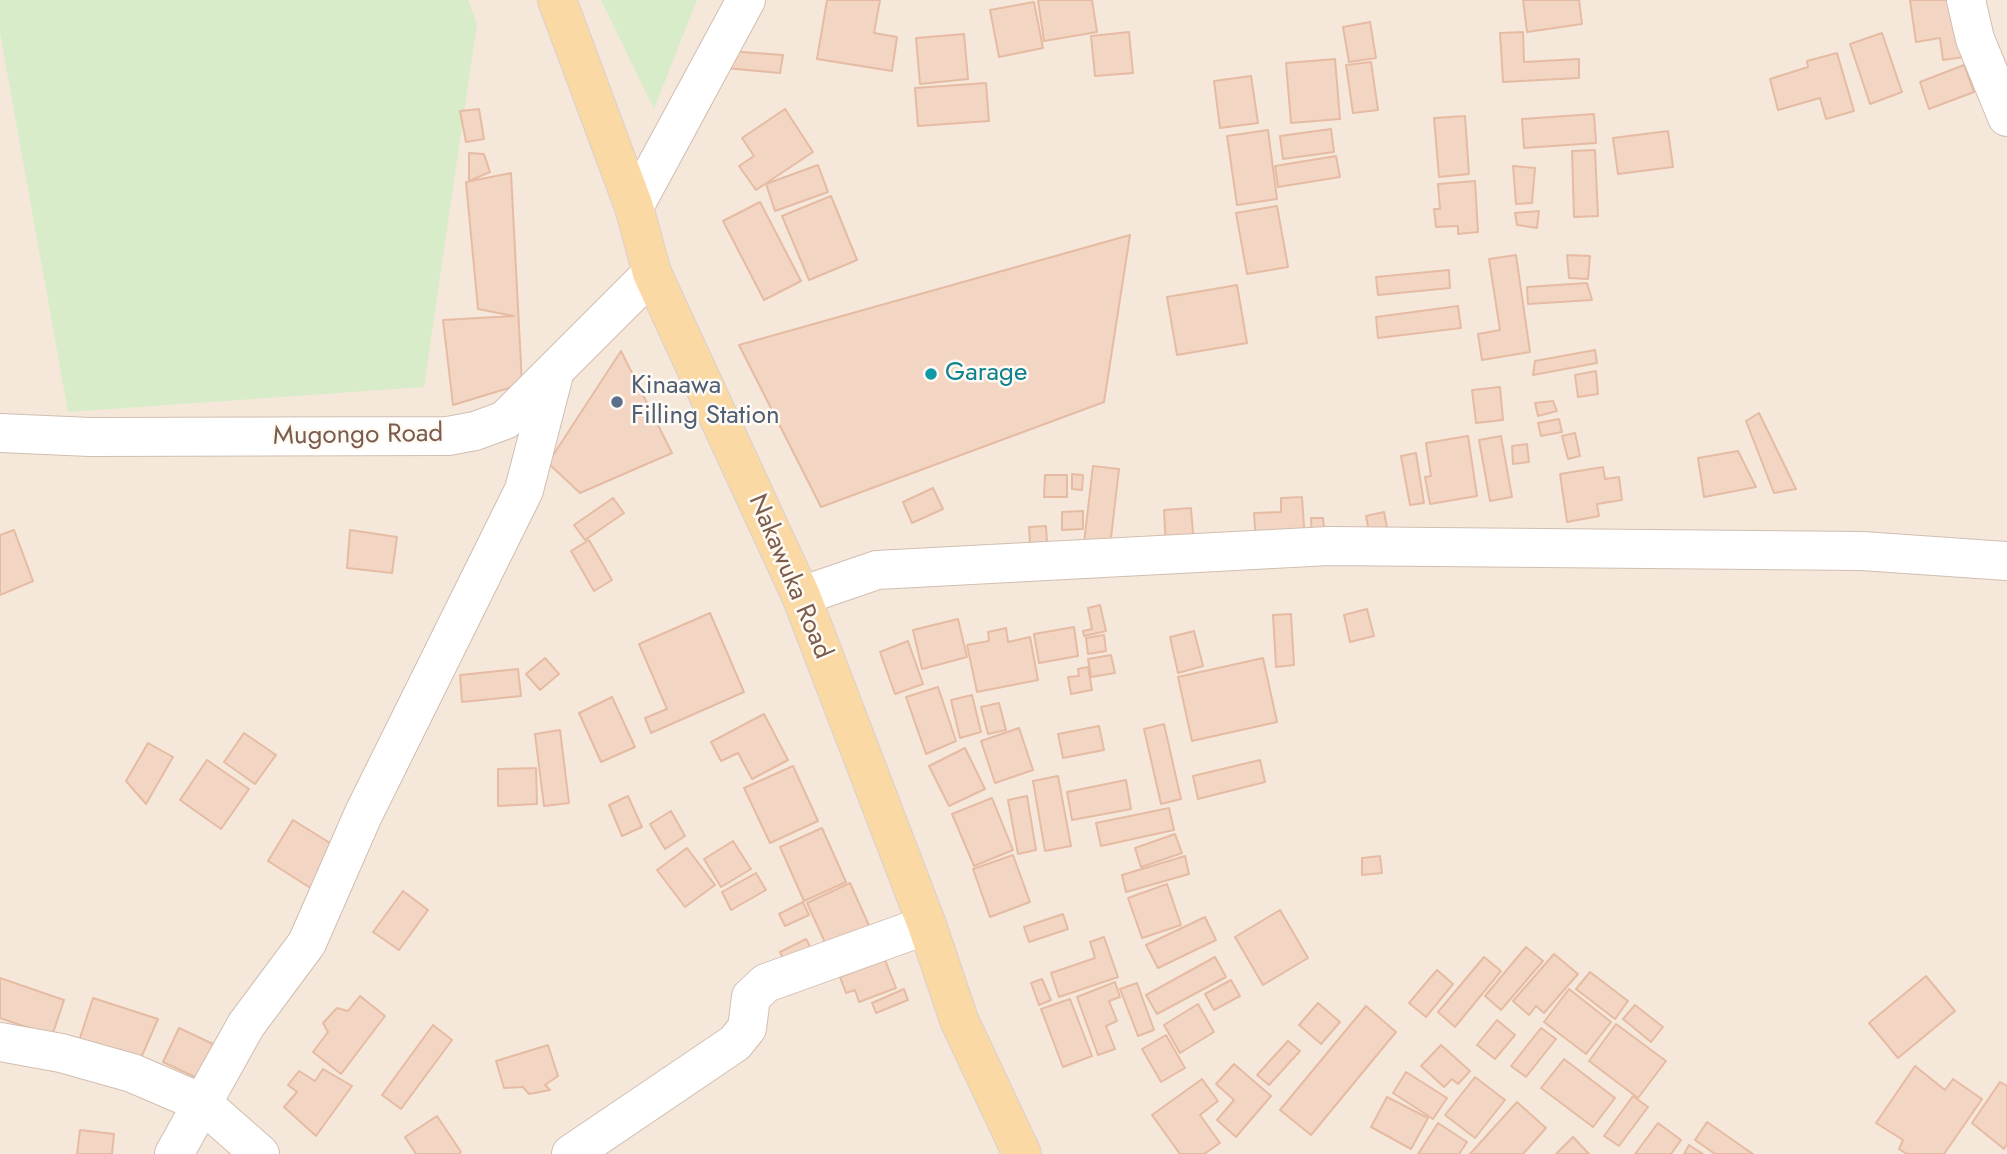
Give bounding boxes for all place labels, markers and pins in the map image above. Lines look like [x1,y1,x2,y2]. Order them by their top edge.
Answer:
place label: Garage [945,358,1027,390]
marker: Garage [923,366,939,382]
place label: Kinaawa Filling Station [631,371,780,432]
marker: Kinaawa Filling Station [609,394,625,410]

